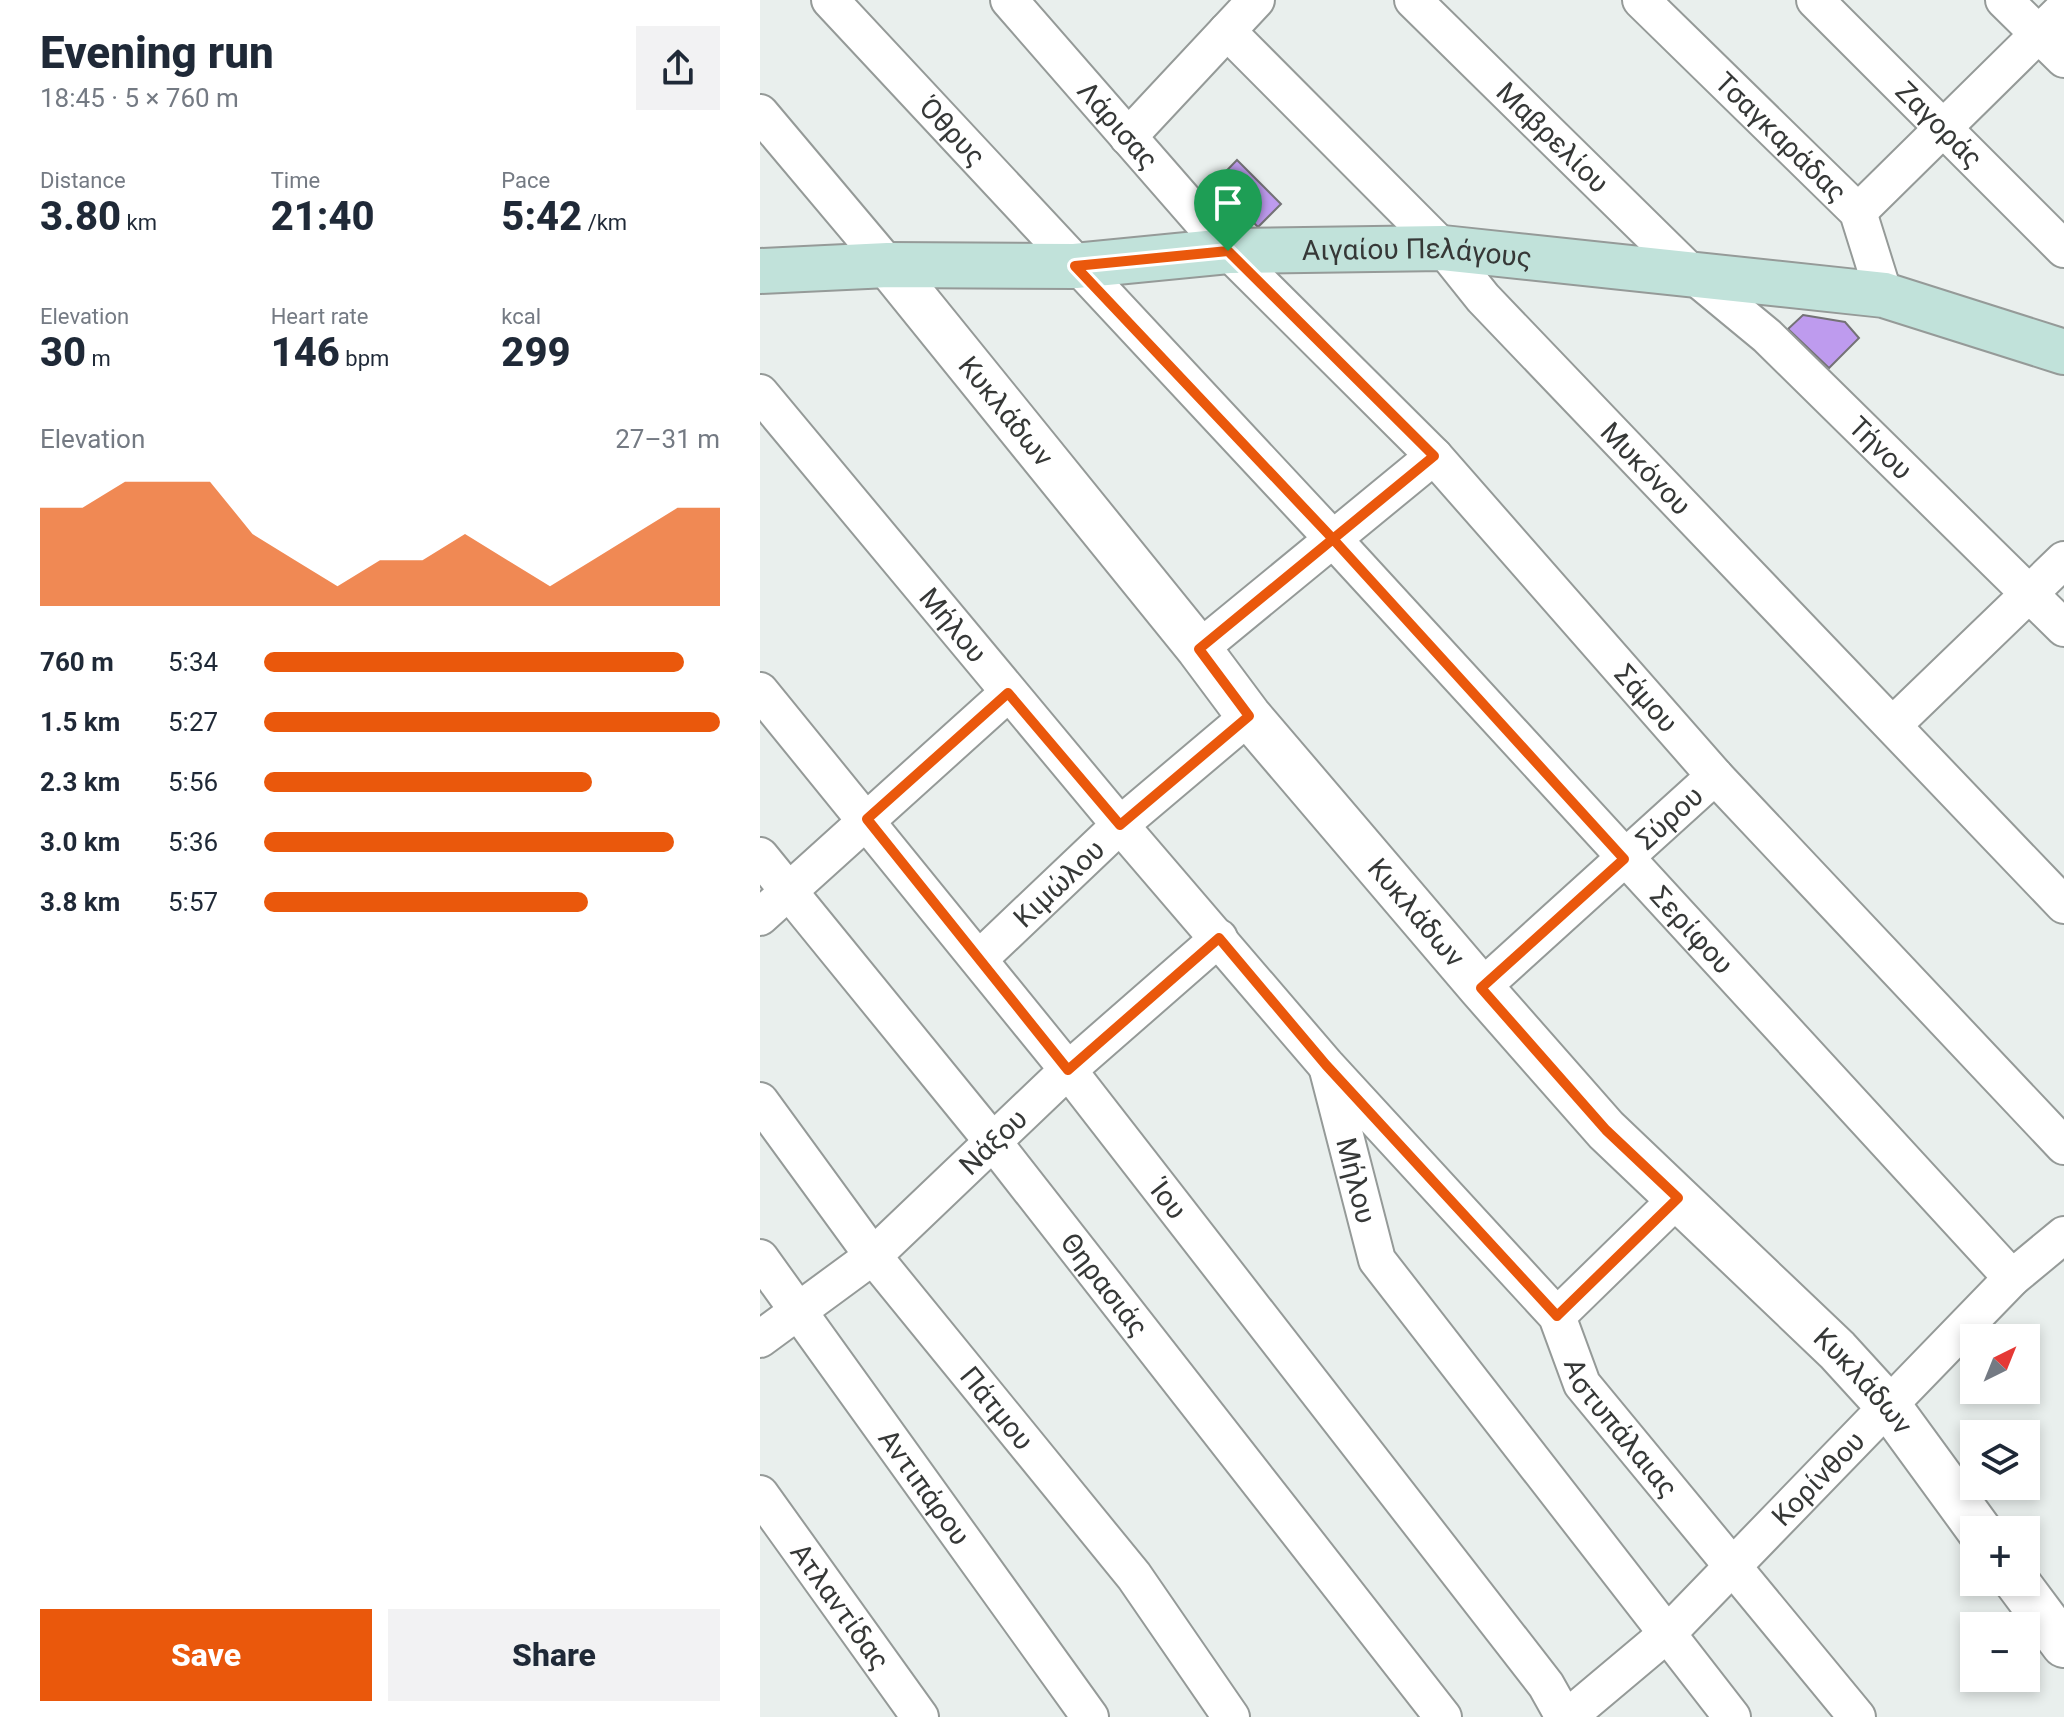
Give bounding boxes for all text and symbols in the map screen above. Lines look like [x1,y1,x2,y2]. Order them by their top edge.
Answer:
button: share [636,26,720,110]
text: Evening run [40,27,274,79]
street label: Τσαγκαράδας [1708,66,1854,209]
street label: Λάρισας [1071,75,1165,176]
street label: Ζαγοράς [1889,75,1989,175]
street label: Μαβρελίου [1490,76,1615,200]
text: 18:45 · 5 × 760 m [40,83,239,113]
street label: Όθρυς [912,90,992,173]
text: Distance [40,168,126,193]
text: Time [271,168,320,193]
text: Pace [501,168,550,193]
pin [1194,169,1262,251]
icon: arrive [1206,181,1250,225]
text: 3.80 [40,193,121,240]
text: 21:40 [271,193,375,240]
text: 5:42 [501,193,582,240]
text: km [121,210,157,235]
text: /km [582,210,627,235]
street label: Αιγαίου Πελάγους [1302,232,1534,274]
text: Elevation [40,304,129,329]
text: Heart rate [271,304,369,329]
text: kcal [501,304,541,329]
text: 30 [40,329,86,376]
text: 146 [271,329,340,376]
text: 299 [501,329,571,376]
text: m [86,346,111,371]
text: bpm [340,346,389,371]
street label: Κυκλάδων [952,350,1061,473]
street label: Τήνου [1842,410,1919,487]
street label: Μυκόνου [1594,415,1698,522]
text: Elevation [40,424,145,454]
text: 27–31 m [615,424,720,454]
street label: Μήλου [912,581,994,669]
text: 760 m [40,647,114,677]
text: 5:34 [168,647,218,677]
street label: Σάμου [1608,658,1685,739]
text: 1.5 km [40,707,120,737]
text: 5:27 [168,707,218,737]
text: 2.3 km [40,767,120,797]
text: 5:56 [168,767,218,797]
street label: Σύρου [1629,779,1710,856]
text: 3.0 km [40,827,120,857]
text: 5:36 [168,827,218,857]
street label: Κιμώλου [1007,833,1111,934]
street label: Κυκλάδων [1361,852,1472,974]
street label: Σερίφου [1643,880,1740,981]
text: 3.8 km [40,887,120,917]
text: 5:57 [168,887,218,917]
street label: Νάξου [953,1102,1034,1182]
street label: Μήλου [1329,1134,1383,1227]
street label: Ίου [1141,1172,1193,1226]
street label: Θηρασιάς [1054,1227,1155,1343]
street label: Κυκλάδων [1807,1321,1920,1441]
north arrow [1960,1324,2040,1404]
map controls [1960,1324,2040,1692]
street label: Αστυπάλαιας [1557,1354,1685,1504]
street label: Πάτμου [953,1360,1040,1457]
button: layers [1960,1420,2040,1500]
street label: Αντιπάρου [872,1423,977,1551]
street label: Κορίνθου [1765,1424,1871,1533]
button: + [1960,1516,2040,1596]
street label: Ατλαντίδας [784,1537,897,1676]
button: Save [40,1609,372,1701]
button: Share [388,1609,720,1701]
button: − [1960,1612,2040,1692]

